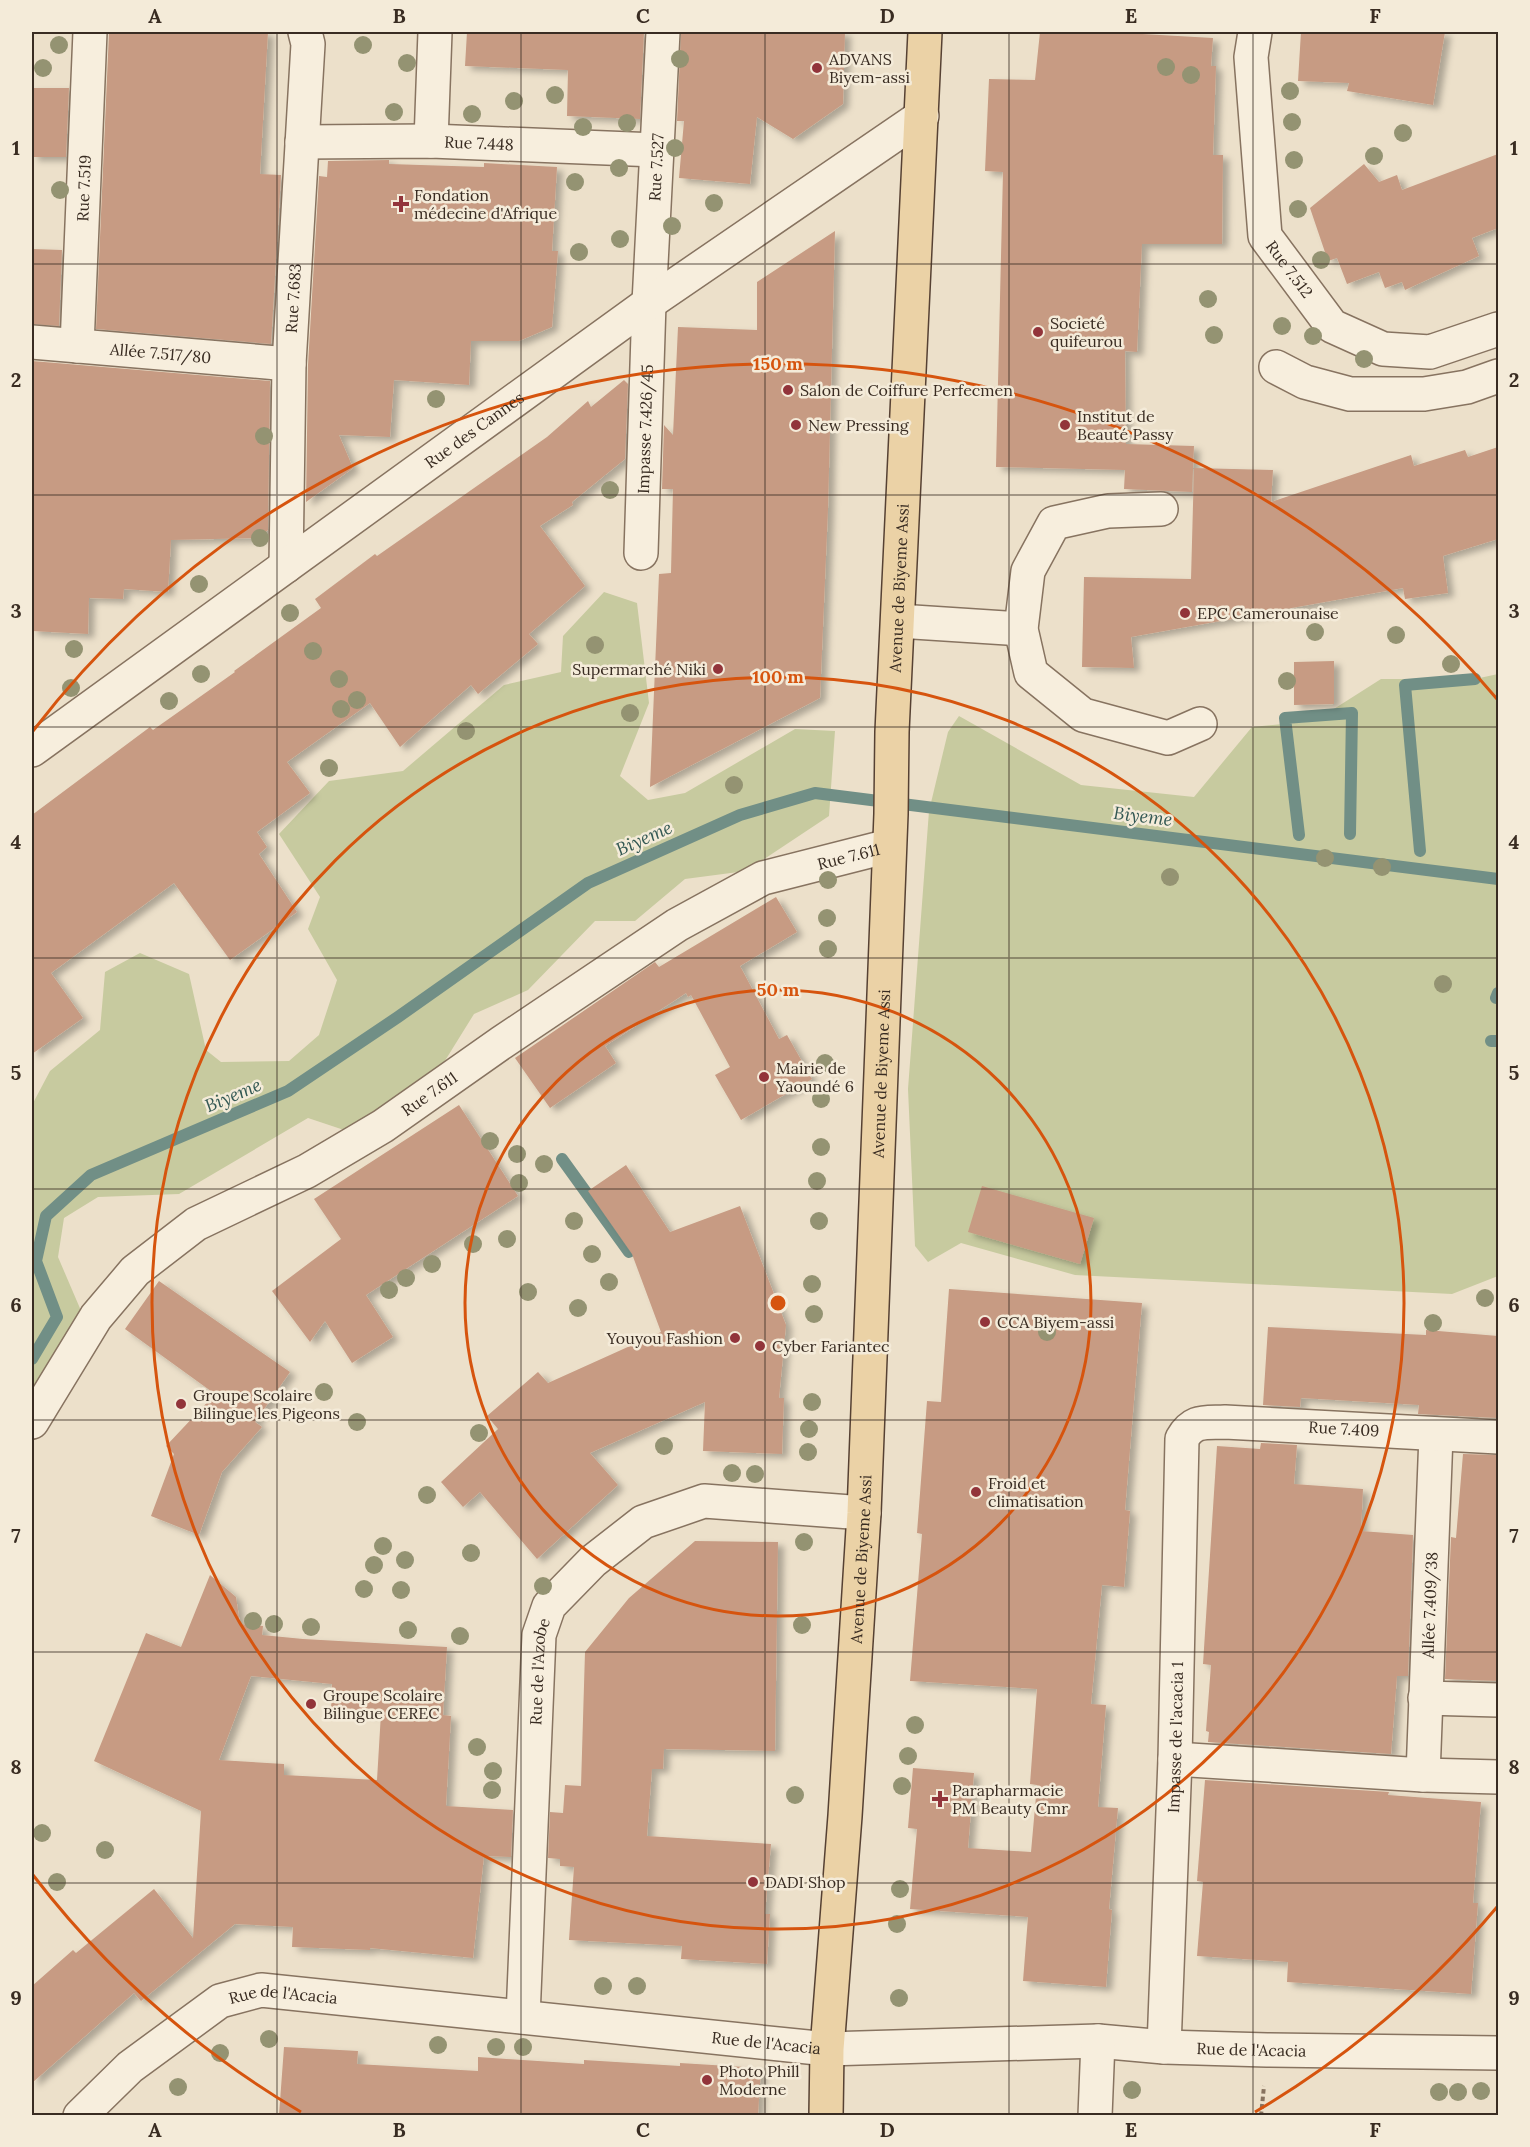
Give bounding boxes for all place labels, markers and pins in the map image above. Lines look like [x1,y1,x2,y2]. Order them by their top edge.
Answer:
place label: ADVANS Biyem-assi [828,49,910,87]
marker: ADVANS Biyem-assi [810,61,824,75]
place label: Fondation médecine d'Afrique [414,185,557,223]
marker: Fondation médecine d'Afrique [392,195,410,213]
place label: Societé quifeurou [1050,313,1123,351]
marker: Societé quifeurou [1031,325,1045,339]
place label: Salon de Coiffure Perfecmen [800,380,1013,400]
marker: Salon de Coiffure Perfecmen [781,383,795,397]
place label: Institut de Beauté Passy [1077,406,1174,444]
place label: New Pressing [808,415,910,435]
marker: New Pressing [789,418,803,432]
marker: Institut de Beauté Passy [1058,418,1072,432]
place label: EPC Camerounaise [1197,603,1339,623]
marker: EPC Camerounaise [1178,606,1192,620]
place label: Supermarché Niki [572,659,706,679]
marker: Supermarché Niki [711,662,725,676]
place label: Mairie de Yaoundé 6 [775,1058,854,1096]
marker: Mairie de Yaoundé 6 [757,1070,771,1084]
centre of rings [768,1293,788,1313]
place label: CCA Biyem-assi [997,1312,1114,1332]
marker: CCA Biyem-assi [978,1315,992,1329]
place label: Youyou Fashion [606,1328,723,1348]
marker: Youyou Fashion [728,1331,742,1345]
place label: Cyber Fariantec [772,1336,890,1356]
marker: Cyber Fariantec [753,1339,767,1353]
place label: Groupe Scolaire Bilingue les Pigeons [193,1385,340,1423]
marker: Groupe Scolaire Bilingue les Pigeons [174,1397,188,1411]
place label: Froid et climatisation [988,1473,1084,1511]
marker: Froid et climatisation [969,1485,983,1499]
place label: Groupe Scolaire Bilingue CEREC [323,1685,443,1723]
marker: Groupe Scolaire Bilingue CEREC [304,1697,318,1711]
place label: Parapharmacie PM Beauty Cmr [952,1780,1068,1818]
marker: Parapharmacie PM Beauty Cmr [933,1792,947,1806]
place label: DADI Shop [765,1872,846,1892]
marker: DADI Shop [746,1875,760,1889]
place label: Photo Phill Moderne [719,2061,800,2099]
marker: Photo Phill Moderne [700,2073,714,2087]

